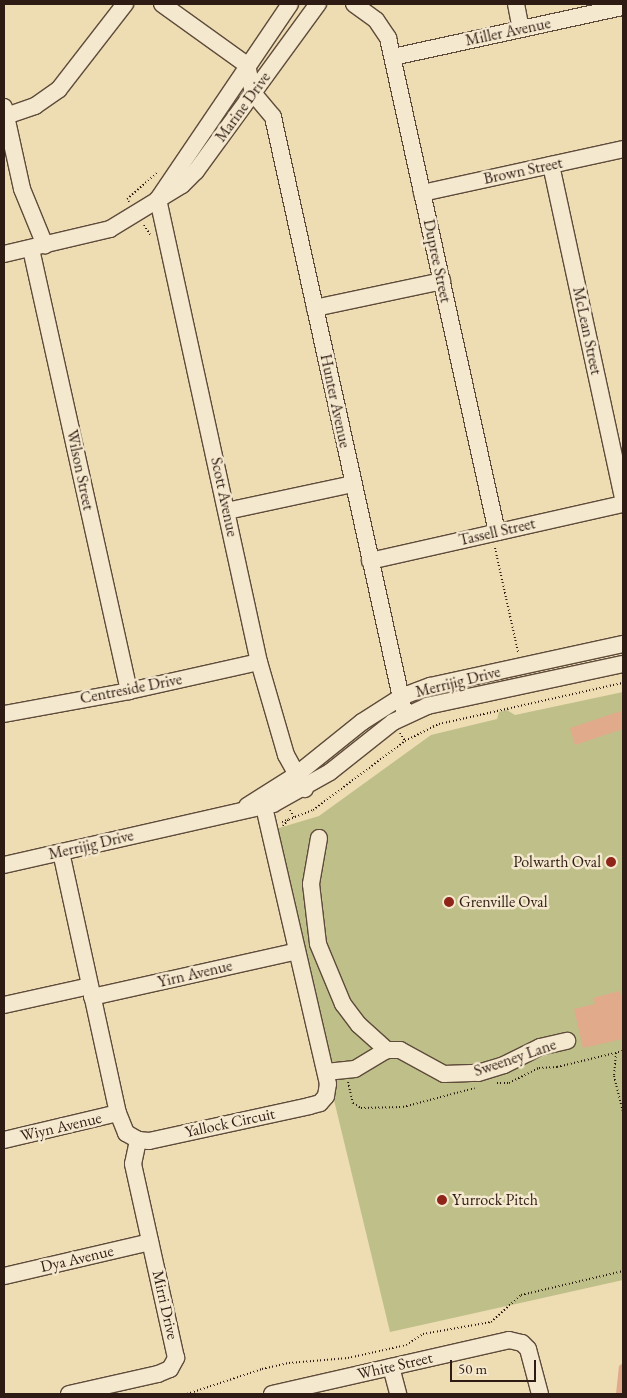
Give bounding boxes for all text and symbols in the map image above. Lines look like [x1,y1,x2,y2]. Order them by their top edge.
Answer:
street label: Miller Avenue [464,14,552,50]
street label: Marine Drive [211,68,275,146]
street label: Brown Street [482,153,564,189]
street label: Dupree Street [419,218,455,304]
street label: McLean Street [568,285,606,377]
street label: Hunter Avenue [316,352,354,450]
street label: Wilson Street [62,428,98,512]
street label: Scott Avenue [206,456,242,538]
street label: Tassell Street [457,514,537,550]
street label: Merrijig Drive [414,662,502,702]
street label: Centreside Drive [78,670,184,708]
street label: Merrijig Drive [47,826,135,864]
place label: Polwarth Oval [513,852,601,872]
marker: Polwarth Oval [605,856,617,868]
place label: Grenville Oval [459,892,548,912]
marker: Grenville Oval [443,896,455,908]
street label: Yirn Avenue [156,956,234,992]
street label: Sweeney Lane [471,1035,559,1081]
street label: Yallock Circuit [183,1104,277,1142]
street label: Wiyn Avenue [18,1108,104,1146]
place label: Yurrock Pitch [452,1190,538,1210]
marker: Yurrock Pitch [436,1194,448,1206]
street label: Dya Avenue [39,1241,115,1277]
street label: Mirri Drive [148,1269,182,1341]
street label: White Street [356,1348,434,1384]
scale bar [452,1350,538,1382]
text: 50 m [458,1359,487,1378]

